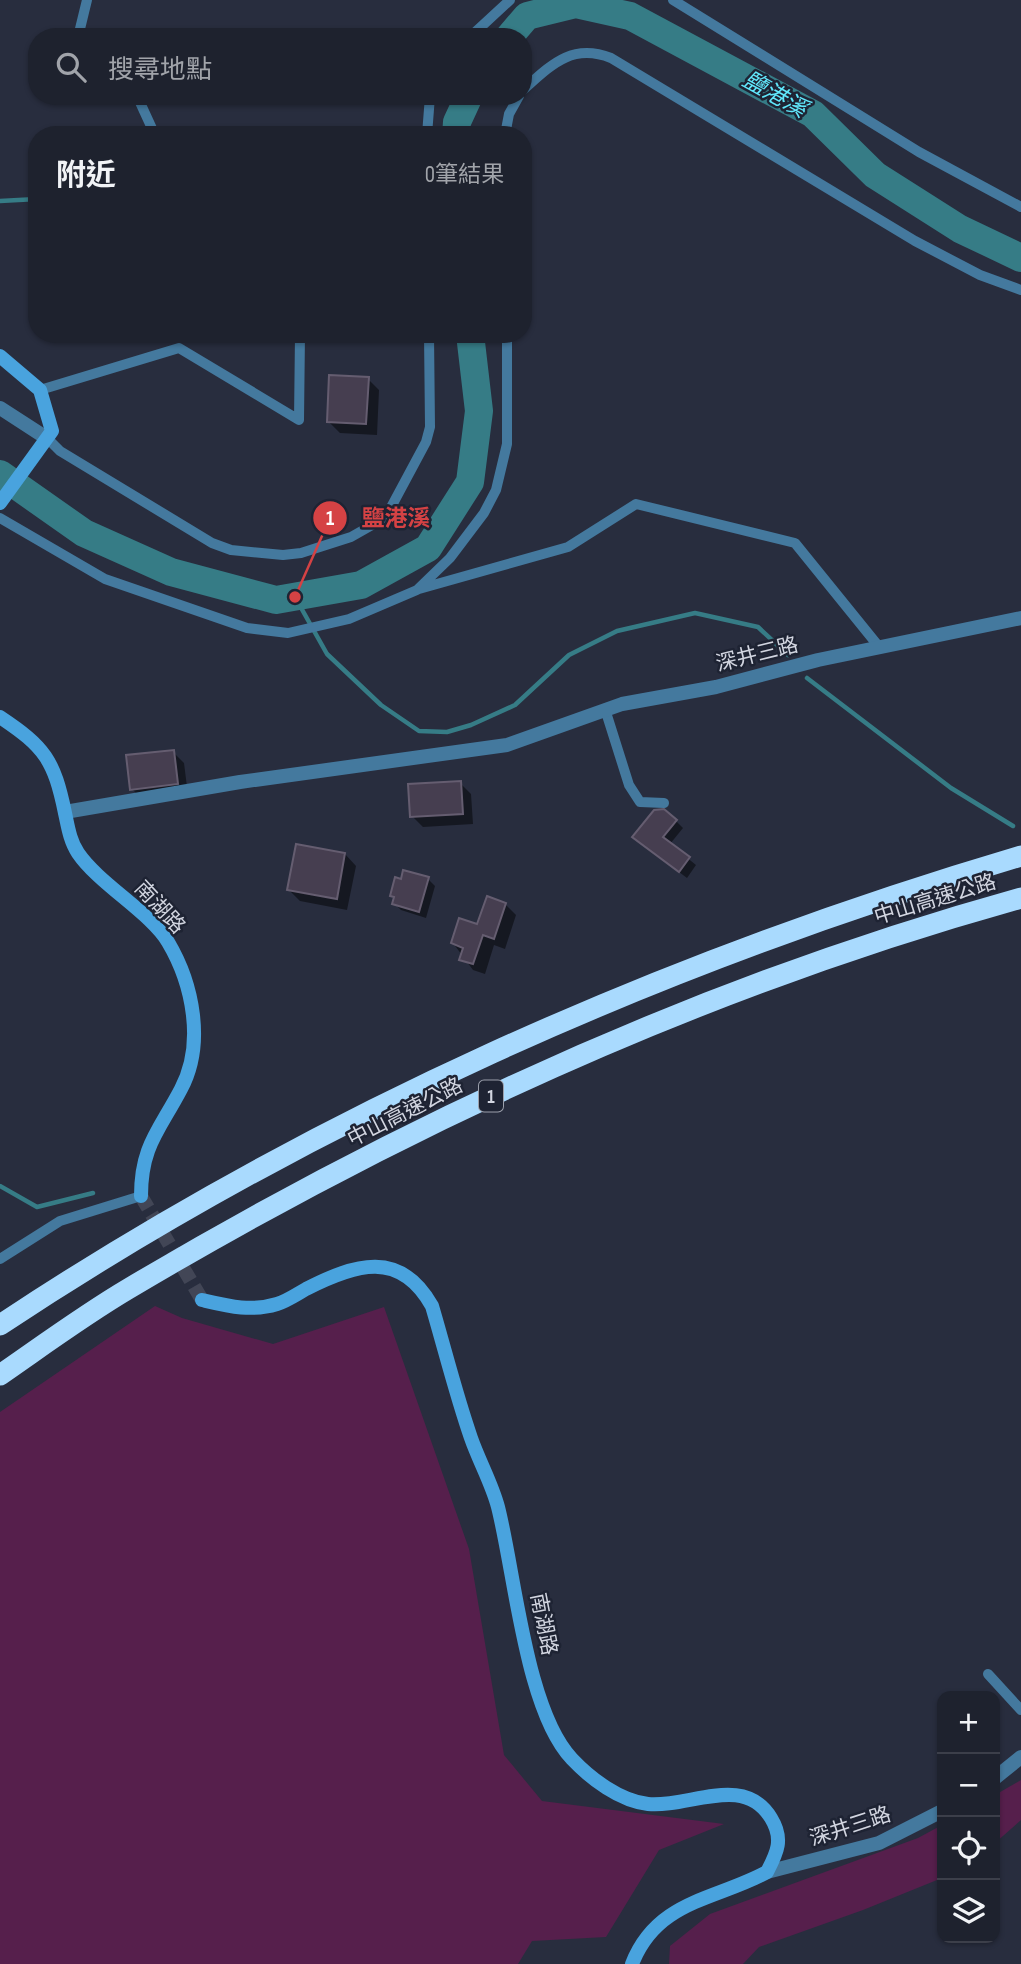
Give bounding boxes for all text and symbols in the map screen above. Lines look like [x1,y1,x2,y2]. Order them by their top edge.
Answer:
search box [28,28,532,105]
icon: search [52,48,90,86]
text: 搜尋地點 [108,55,212,86]
water label: 鹽港溪 [738,66,814,125]
text: 附近 [56,158,116,194]
text: 0筆結果 [425,161,504,189]
callout: 鹽港溪 [312,496,444,540]
text: 鹽港溪 [362,505,431,533]
text: 1 [326,506,334,531]
street label: 深井三路 [713,632,801,677]
street label: 中山高速公路 [871,869,999,930]
street label: 南湖路 [129,876,190,939]
street label: 中山高速公路 [343,1073,467,1152]
road number: 1 [479,1080,503,1112]
street label: 南湖路 [525,1591,562,1657]
map controls [937,1691,1000,1943]
button: + [937,1691,1000,1754]
button: − [937,1754,1000,1817]
street label: 深井三路 [806,1802,894,1851]
button: locate [937,1817,1000,1880]
button: layers [937,1880,1000,1943]

